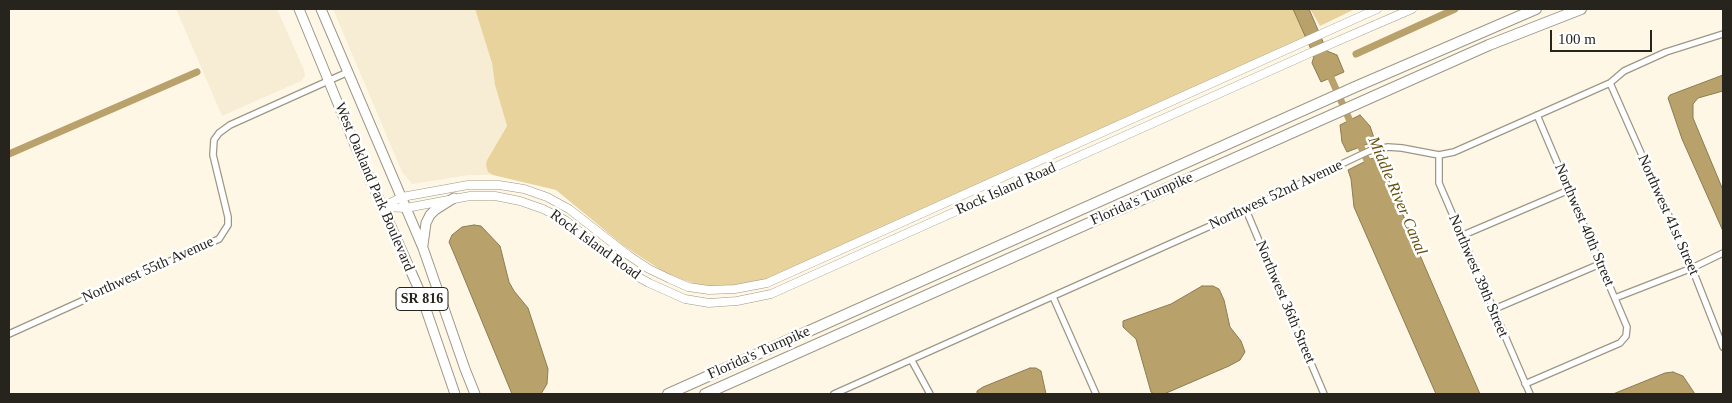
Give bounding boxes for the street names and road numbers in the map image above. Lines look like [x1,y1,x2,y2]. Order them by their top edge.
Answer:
street label: West Oakland Park Boulevard [330,100,418,274]
street label: Northwest 41st Street [1633,152,1703,278]
street label: Northwest 52nd Avenue [1206,156,1346,234]
street label: Rock Island Road [953,159,1059,219]
street label: Northwest 40th Street [1550,161,1618,289]
street label: Florida's Turnpike [1088,168,1196,230]
street label: Rock Island Road [546,206,644,284]
street label: Northwest 39th Street [1444,212,1512,340]
street label: Northwest 55th Avenue [79,233,217,307]
street label: Northwest 36th Street [1251,238,1319,366]
road number: SR 816 [396,288,448,310]
street label: Florida's Turnpike [705,322,813,384]

